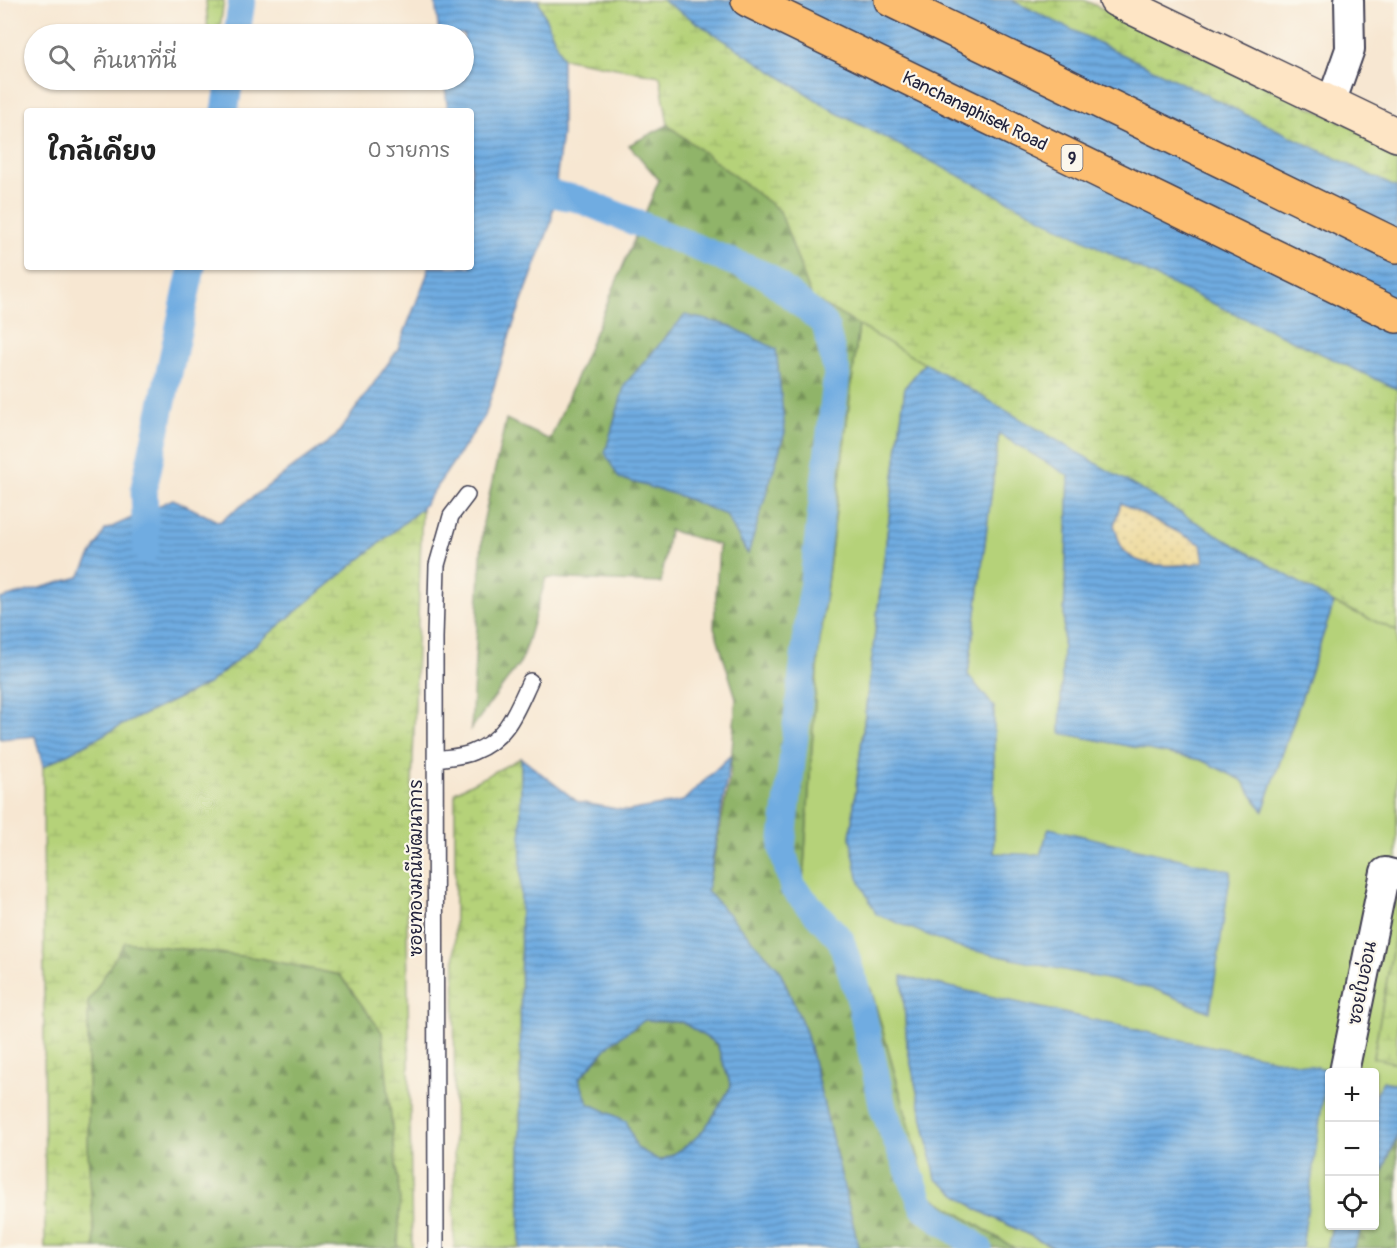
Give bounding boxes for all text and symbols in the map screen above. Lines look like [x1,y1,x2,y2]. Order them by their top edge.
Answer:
search box [24,24,474,90]
icon: search [45,41,78,74]
text: ค้นหาที่นี่ [93,47,177,75]
street label: Kanchanaphisek Road [898,66,1051,157]
text: ใกล้เคียง [48,136,156,168]
text: 0 รายการ [368,138,450,163]
road number: 9 [1062,145,1082,171]
street label: ซอยทองมณีพัฒนาการ [404,779,428,957]
street label: ซอยใบอ่อน [1341,939,1382,1027]
map controls [1325,1068,1379,1230]
button: + [1325,1068,1379,1122]
button: − [1325,1122,1379,1176]
button: locate [1325,1176,1379,1230]

